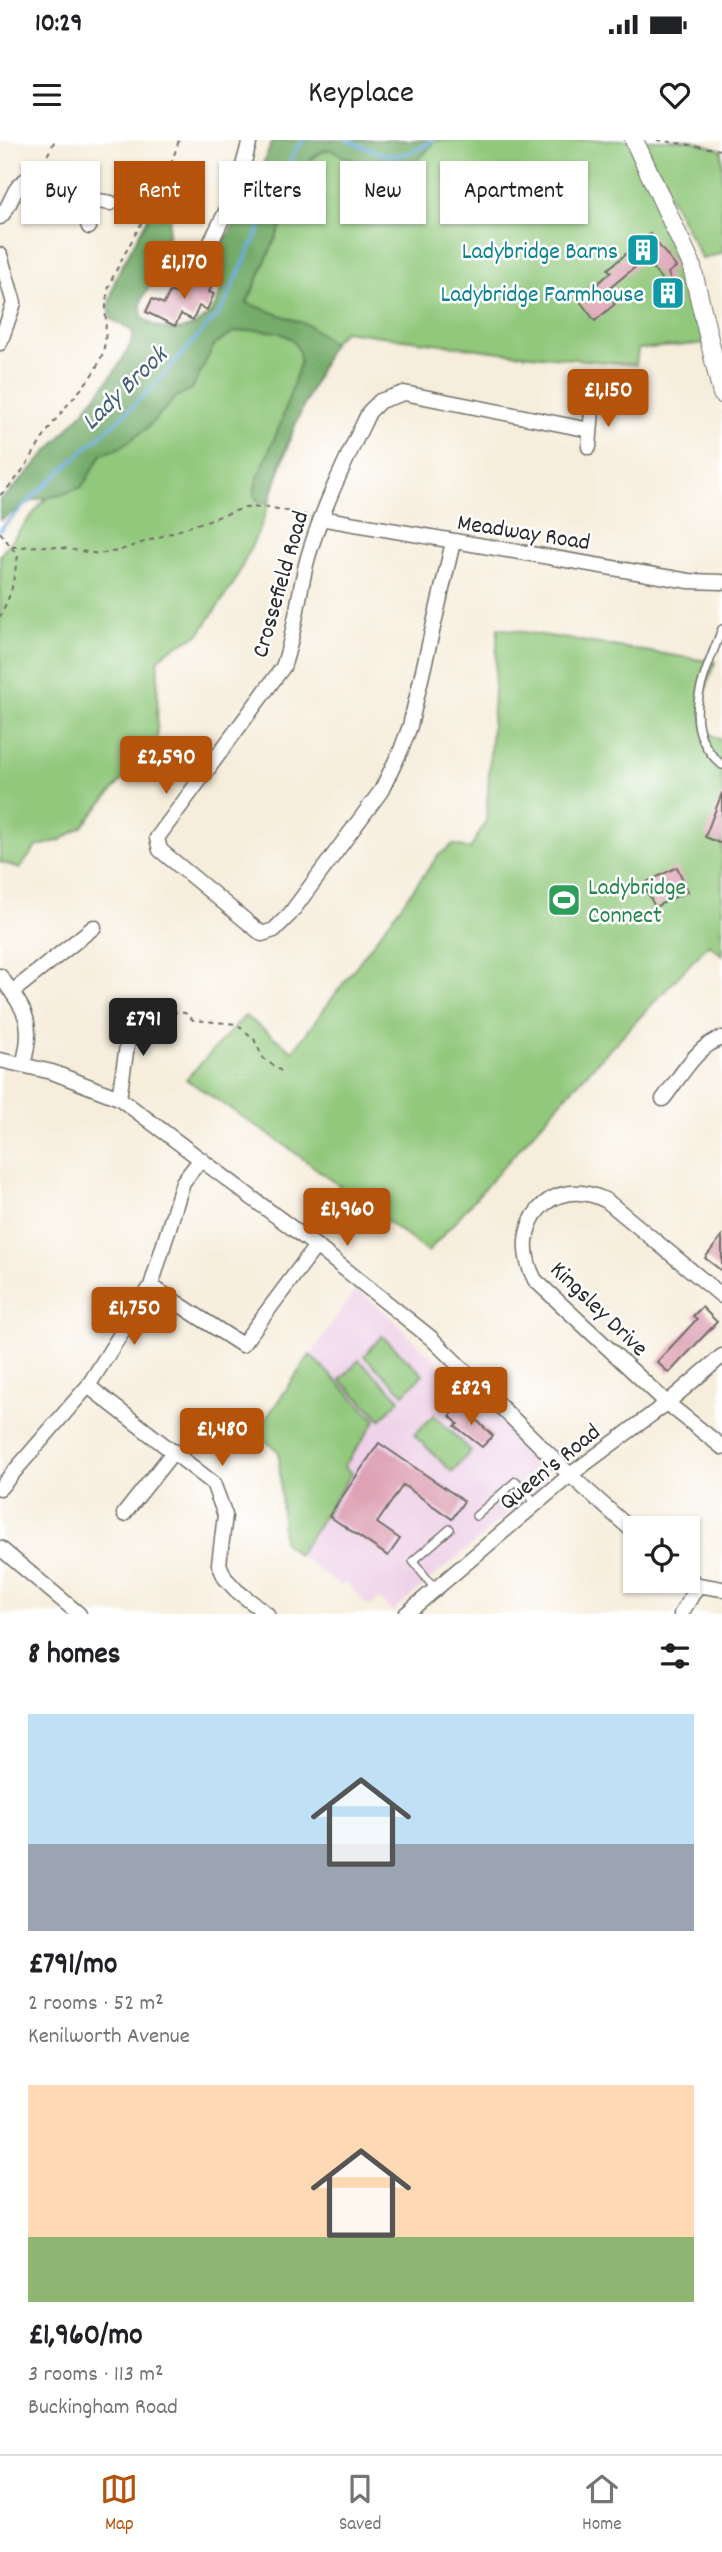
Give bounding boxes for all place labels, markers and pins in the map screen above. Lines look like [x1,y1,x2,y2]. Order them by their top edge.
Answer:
building icon: Ladybridge Barns [624,231,662,269]
place label: Ladybridge Barns [462,236,618,270]
pin: £1,170 [127,242,241,301]
building icon: Ladybridge Farmhouse [649,274,687,312]
place label: Ladybridge Farmhouse [440,279,644,313]
pin: £1,150 [551,370,665,429]
pin: £2,590 [109,736,223,796]
place label: Ladybridge Connect [588,872,686,934]
sports icon: Ladybridge Connect [545,881,583,919]
pin: £791 [102,998,184,1058]
pin: £1,960 [290,1188,404,1248]
pin: £1,750 [77,1288,191,1347]
pin: £829 [430,1368,512,1427]
pin: £1,480 [165,1408,279,1468]

